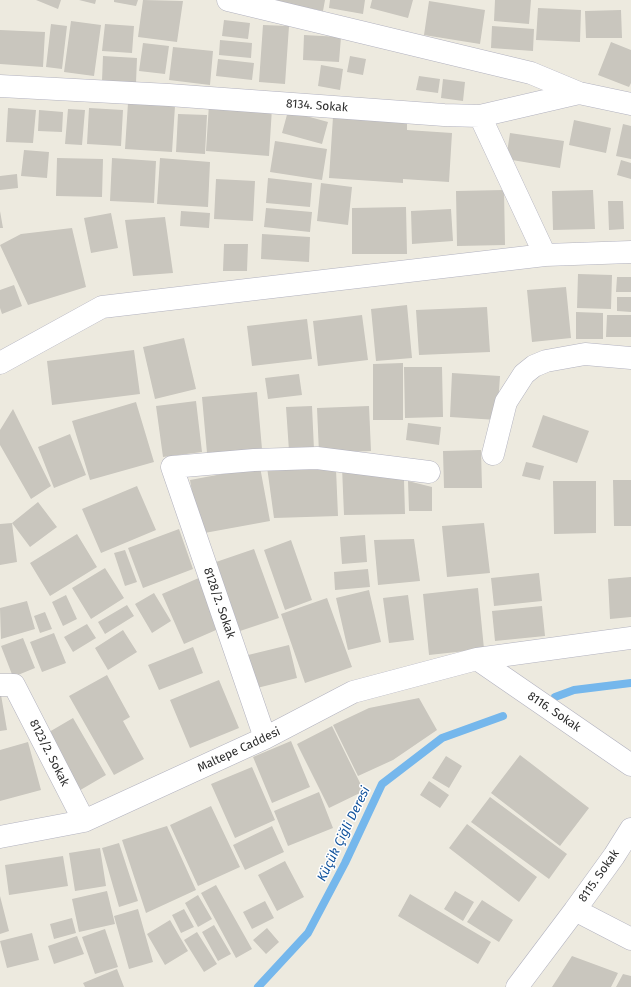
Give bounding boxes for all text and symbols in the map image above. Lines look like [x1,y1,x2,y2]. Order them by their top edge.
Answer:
street label: 8134. Sokak [286,97,348,115]
street label: 8128/2. Sokak [200,566,238,640]
street label: 8116. Sokak [525,689,583,735]
street label: 8123/2. Sokak [26,717,72,789]
street label: Maltepe Caddesi [195,724,283,776]
water label: Küçük Çiğli Deresi [314,784,374,884]
street label: 8115. Sokak [576,847,622,905]

